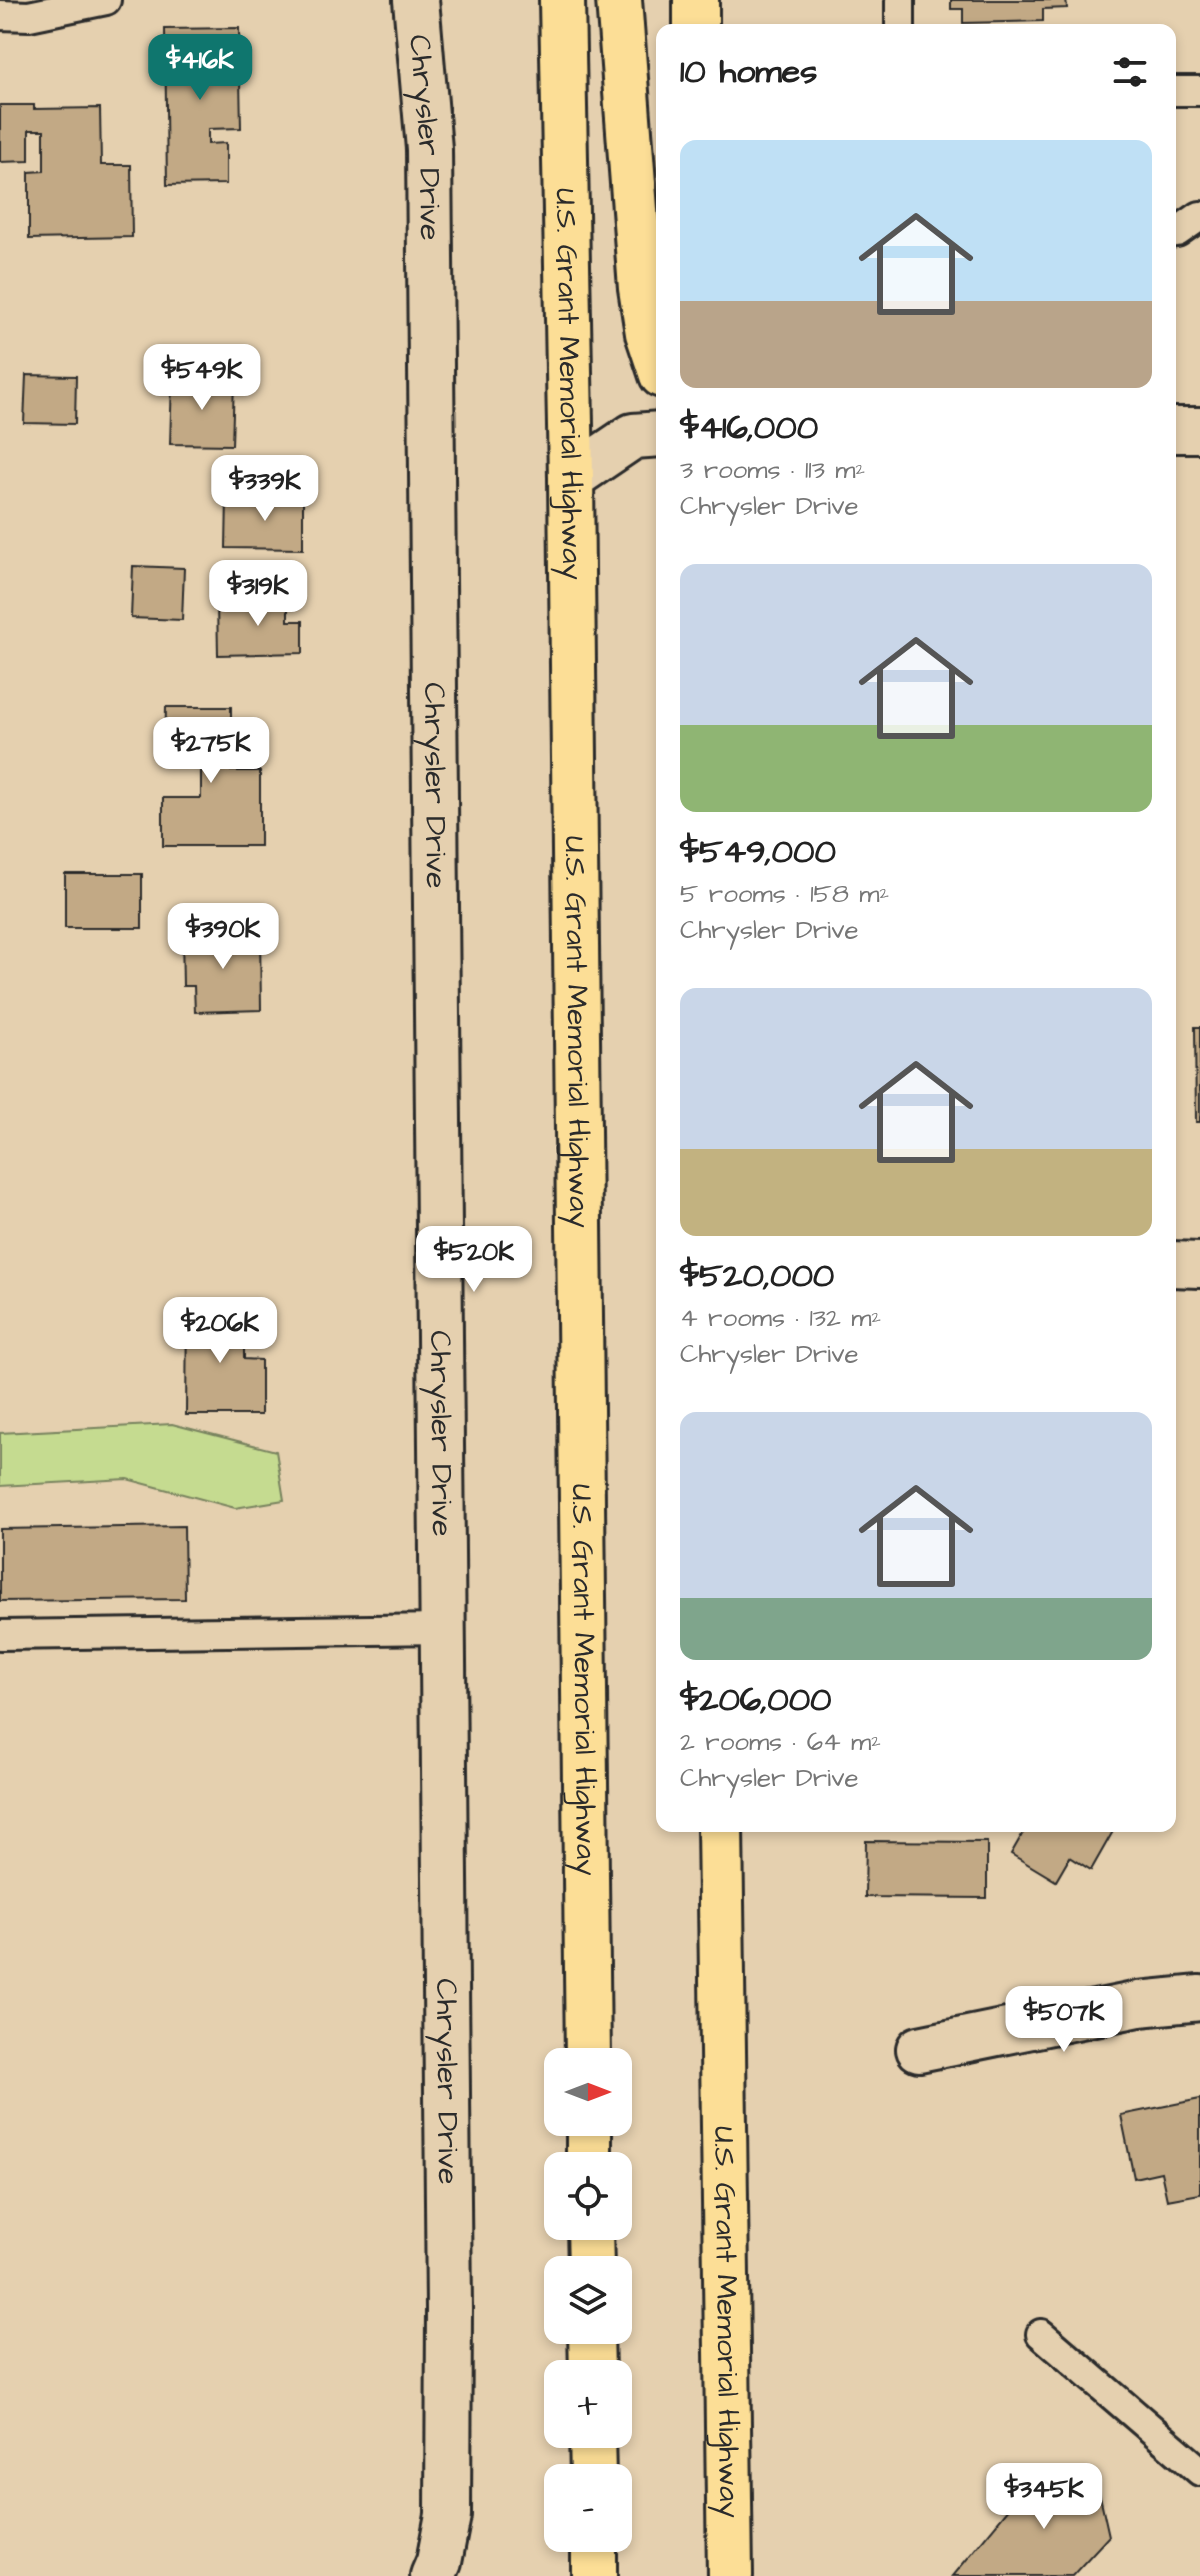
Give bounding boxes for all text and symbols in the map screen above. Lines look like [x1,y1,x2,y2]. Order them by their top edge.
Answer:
street label: Chrysler Drive [398,33,451,241]
pin: $416K [144,34,256,102]
text: $416K [166,42,234,78]
text: 10 homes [680,48,817,96]
icon: filters [1108,50,1152,94]
street label: U.S. Grant Memorial Highway [545,188,593,580]
icon: home [844,192,988,336]
pin: $549K [146,344,258,412]
text: $549K [161,352,243,388]
text: $416,000 [680,404,818,452]
text: 3 rooms · 113 m² [680,452,865,488]
pin: $339K [209,455,321,523]
text: $339K [229,463,301,499]
text: Chrysler Drive [680,488,859,524]
pin: $319K [202,560,314,628]
text: $319K [227,568,289,604]
icon: home [844,616,988,760]
street label: Chrysler Drive [412,682,457,889]
pin: $275K [155,717,267,785]
text: $275K [171,725,251,761]
text: $549,000 [680,828,836,876]
street label: U.S. Grant Memorial Highway [554,836,600,1228]
text: 5 rooms · 158 m² [680,876,889,912]
pin: $390K [167,903,279,971]
text: $390K [186,911,260,947]
text: Chrysler Drive [680,912,859,948]
icon: home [844,1040,988,1184]
pin: $520K [418,1226,530,1294]
text: $520K [434,1234,514,1270]
text: $520,000 [680,1252,834,1300]
pin: $206K [164,1297,276,1365]
text: 4 rooms · 132 m² [680,1300,881,1336]
text: $206K [181,1305,259,1341]
street label: Chrysler Drive [418,1330,463,1537]
text: Chrysler Drive [680,1336,859,1372]
icon: home [844,1464,988,1608]
street label: U.S. Grant Memorial Highway [561,1484,607,1876]
text: $206,000 [680,1676,832,1724]
text: 2 rooms · 64 m² [680,1724,881,1760]
text: Chrysler Drive [680,1760,859,1796]
street label: Chrysler Drive [424,1978,469,2185]
pin: $507K [1008,1986,1120,2054]
text: $507K [1023,1994,1105,2030]
north arrow [544,2048,632,2136]
map controls [544,2048,632,2552]
street label: U.S. Grant Memorial Highway [703,2126,750,2518]
button: locate [544,2152,632,2240]
button: layers [544,2256,632,2344]
button: + [544,2360,632,2448]
pin: $345K [988,2463,1100,2531]
button: − [544,2464,632,2552]
text: $345K [1004,2471,1084,2507]

